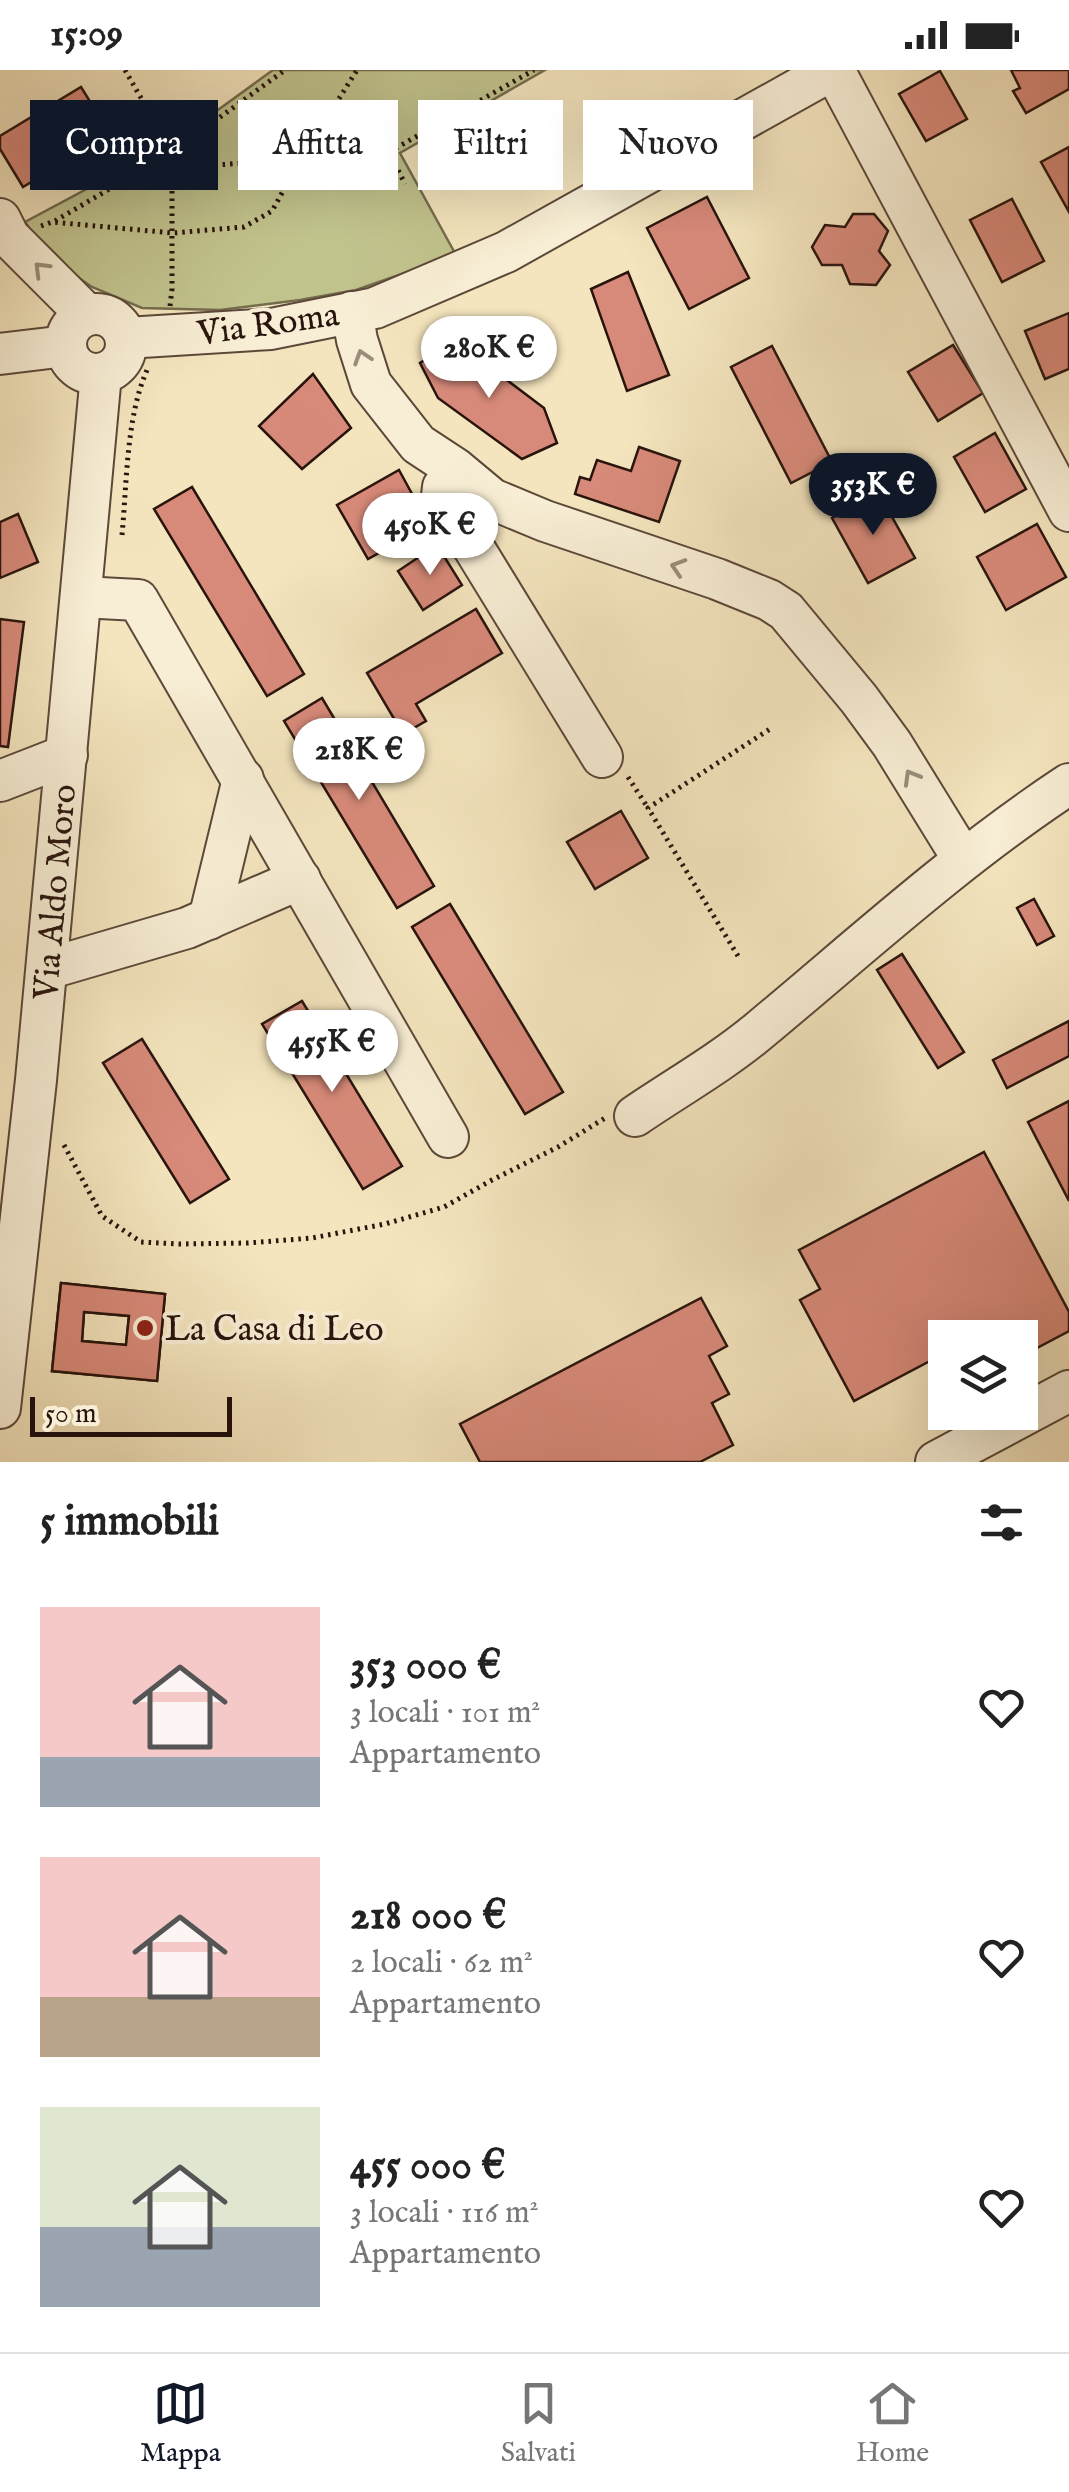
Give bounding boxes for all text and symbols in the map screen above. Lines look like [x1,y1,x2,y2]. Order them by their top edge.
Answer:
text: 15:09 [50,11,123,59]
chip: Compra [30,100,218,190]
chip: Affitta [238,100,398,190]
chip: Filtri [418,100,563,190]
chip: Nuovo [583,100,753,190]
one-way arrow [34,263,52,281]
street label: Via Roma [194,293,343,358]
pin: 280K € [408,316,570,401]
text: 280K € [443,328,535,369]
one-way arrow [354,349,374,366]
pin: 353K € [792,453,954,538]
text: 353K € [831,465,915,506]
pin: 450K € [349,493,511,578]
text: 450K € [384,505,476,546]
one-way arrow [671,558,688,578]
pin: 218K € [278,718,440,803]
text: 218K € [315,730,403,771]
one-way arrow [904,770,923,788]
street label: Via Aldo Moro [25,783,88,1003]
pin: 455K € [251,1010,413,1095]
text: 455K € [288,1022,376,1063]
place label: La Casa di Leo [165,1308,384,1353]
marker: La Casa di Leo [134,1317,156,1339]
map controls [928,1320,1038,1430]
button: layers [928,1320,1038,1430]
scale bar [30,1392,232,1436]
text: 50 m [45,1397,97,1432]
icon: filters [974,1495,1029,1550]
text: 5 immobili [40,1496,219,1549]
text: 353 000 € [350,1640,501,1693]
icon: home [120,1647,240,1767]
icon: heart [974,1680,1029,1735]
text: 3 locali · 101 m² [350,1693,541,1734]
text: Appartamento [350,1734,541,1775]
text: 218 000 € [350,1890,507,1943]
icon: home [120,1897,240,2017]
icon: heart [974,1930,1029,1985]
text: 2 locali · 62 m² [350,1943,533,1984]
text: Appartamento [350,1984,541,2025]
text: 455 000 € [350,2140,506,2193]
icon: home [120,2147,240,2267]
icon: heart [974,2180,1029,2235]
text: 3 locali · 116 m² [350,2193,539,2234]
text: Appartamento [350,2234,541,2275]
tab: Mappa [140,2376,221,2471]
tab: Salvati [501,2376,576,2471]
tab: Home [856,2376,929,2471]

